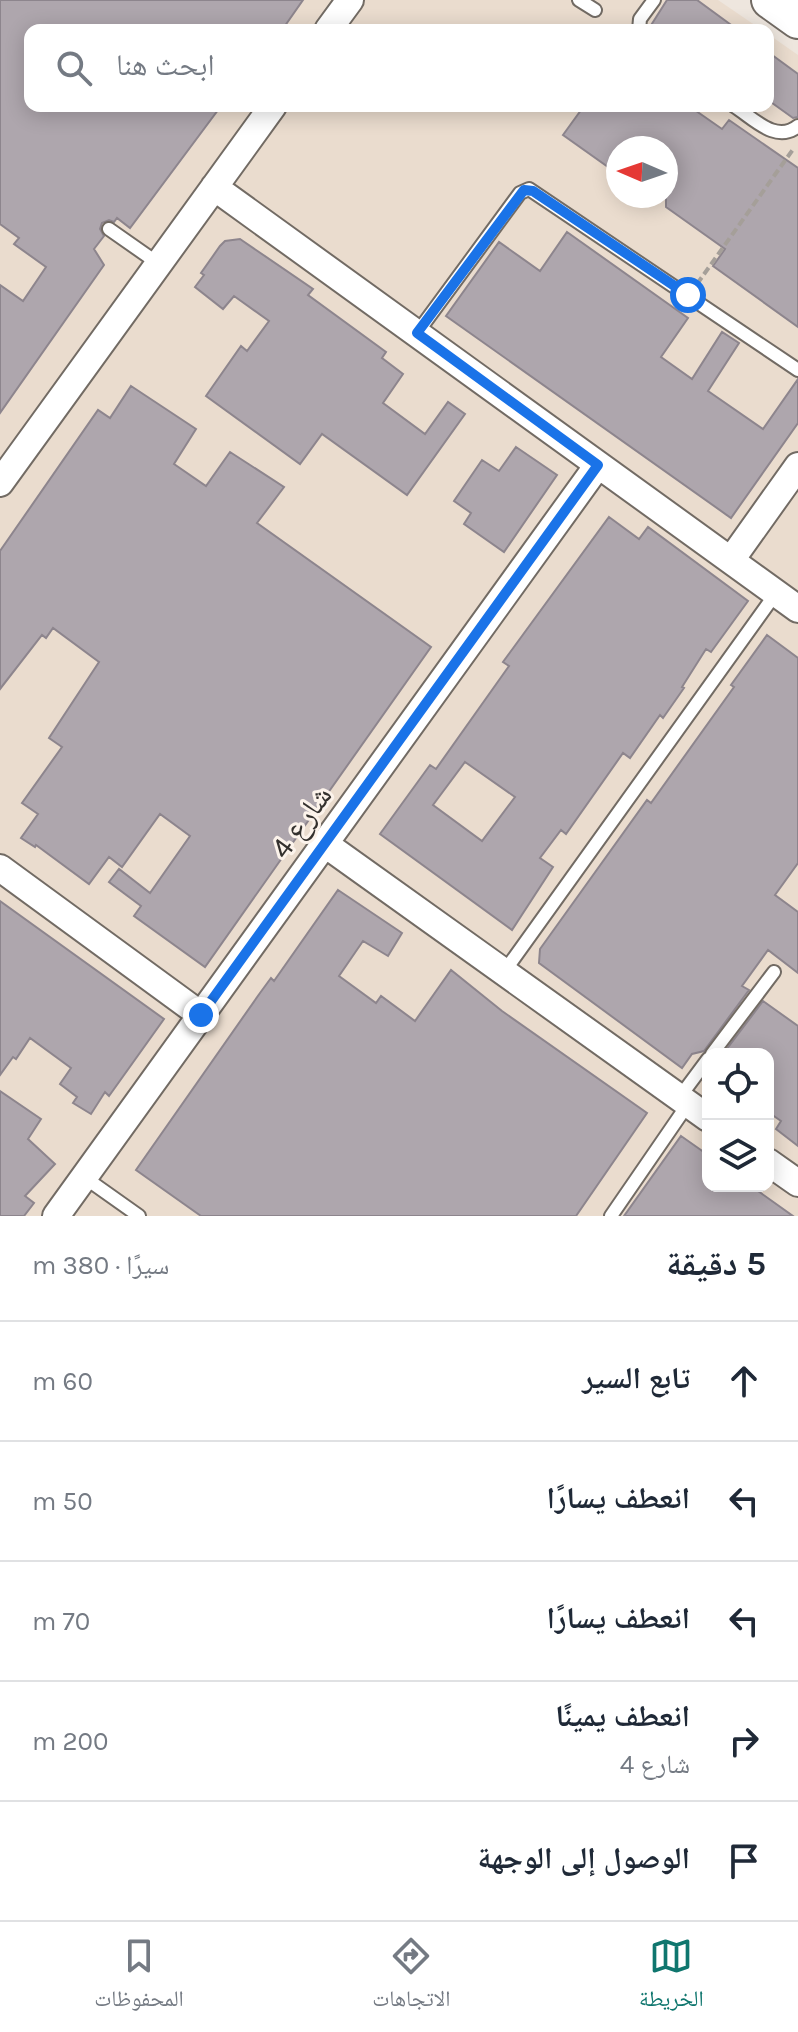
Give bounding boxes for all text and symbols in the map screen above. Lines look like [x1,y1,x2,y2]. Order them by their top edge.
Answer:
search box [24,24,774,112]
icon: search [52,46,96,90]
text: ابحث هنا [116,47,215,83]
north arrow [606,136,678,208]
route start [670,277,706,313]
street label: شارع 4 [263,779,340,866]
route end [183,997,219,1033]
map controls [702,1048,774,1192]
button: locate [702,1048,774,1120]
button: layers [702,1120,774,1192]
text: 5 دقيقة [666,1244,766,1284]
text: سيرًا · 380 m [32,1250,169,1281]
icon: ahead [722,1359,766,1403]
text: تابع السير [582,1360,690,1396]
text: 60 m [32,1366,93,1397]
icon: left [722,1479,766,1523]
text: انعطف يسارًا [546,1480,690,1516]
text: 50 m [32,1486,93,1517]
icon: left [722,1599,766,1643]
text: انعطف يسارًا [546,1600,690,1636]
text: 70 m [32,1606,90,1637]
text: انعطف يمينًا [555,1698,690,1734]
icon: right [722,1719,766,1763]
text: 200 m [32,1726,108,1757]
text: شارع 4 [620,1749,690,1780]
icon: arrive [722,1839,766,1883]
text: الوصول إلى الوجهة [478,1840,690,1876]
tab: المحفوظات [94,1934,184,2020]
tab: الاتجاهات [372,1934,450,2020]
tab: الخريطة [639,1934,704,2020]

